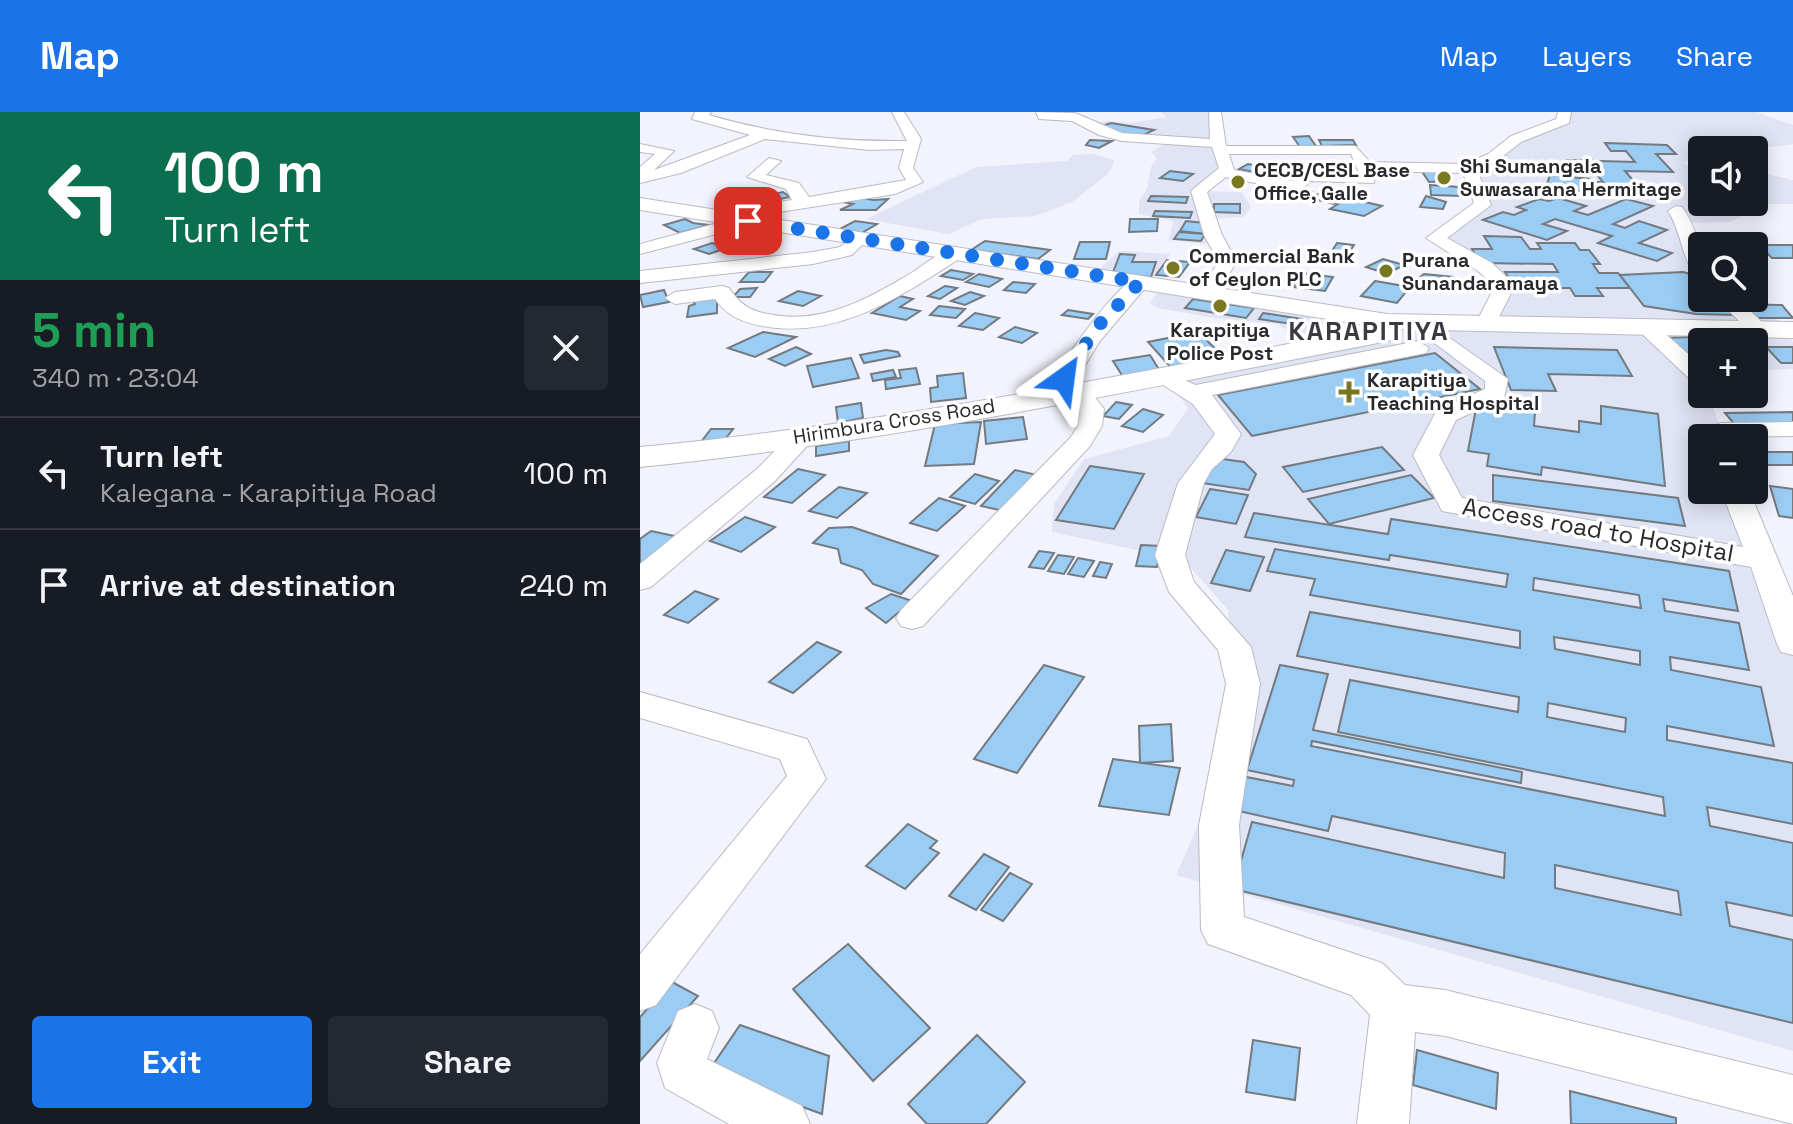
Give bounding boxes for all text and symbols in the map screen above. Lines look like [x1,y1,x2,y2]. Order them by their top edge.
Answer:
text: Map [40,32,120,80]
text: Map [1440,38,1498,74]
text: Layers [1542,38,1632,74]
text: Share [1676,38,1753,74]
map controls [1688,136,1768,504]
button: sound [1688,136,1768,216]
text: 100 m [164,137,324,208]
icon: left [32,144,136,248]
place label: Shi Sumangala Suwasarana Hermitage [1460,153,1682,202]
place label: CECB/CESL Base Office, Galle [1254,157,1410,206]
marker: Shi Sumangala Suwasarana Hermitage [1435,169,1453,187]
marker: CECB/CESL Base Office, Galle [1229,173,1247,191]
pin [714,187,782,255]
icon: arrive [726,199,770,243]
text: Turn left [164,207,311,253]
button: search [1688,232,1768,312]
place label: Commercial Bank of Ceylon PLC [1189,243,1355,292]
place label: Purana Sunandaramaya [1402,247,1559,296]
marker: Commercial Bank of Ceylon PLC [1164,259,1182,277]
marker: Purana Sunandaramaya [1377,262,1395,280]
marker: Karapitiya Police Post [1211,297,1229,315]
text: 5 min [32,300,156,361]
button: close [524,306,608,390]
district label: KARAPITIYA [1288,314,1450,348]
place label: Karapitiya Police Post [1167,317,1273,366]
button: + [1688,328,1768,408]
position arrow [1022,337,1106,421]
text: 340 m · 23:04 [32,361,199,395]
place label: Karapitiya Teaching Hospital [1367,367,1539,416]
marker: Karapitiya Teaching Hospital [1338,381,1360,403]
street label: Hirimbura Cross Road [791,392,997,450]
button: − [1688,424,1768,504]
text: Turn left [100,437,223,476]
icon: left [32,451,76,495]
text: 100 m [523,454,608,493]
text: Kalegana - Karapitiya Road [100,476,437,510]
street label: Access road to Hospital [1460,490,1736,569]
icon: arrive [32,563,76,607]
text: Arrive at destination [100,566,396,605]
text: 240 m [519,566,608,605]
button: Exit [32,1016,312,1108]
button: Share [328,1016,608,1108]

